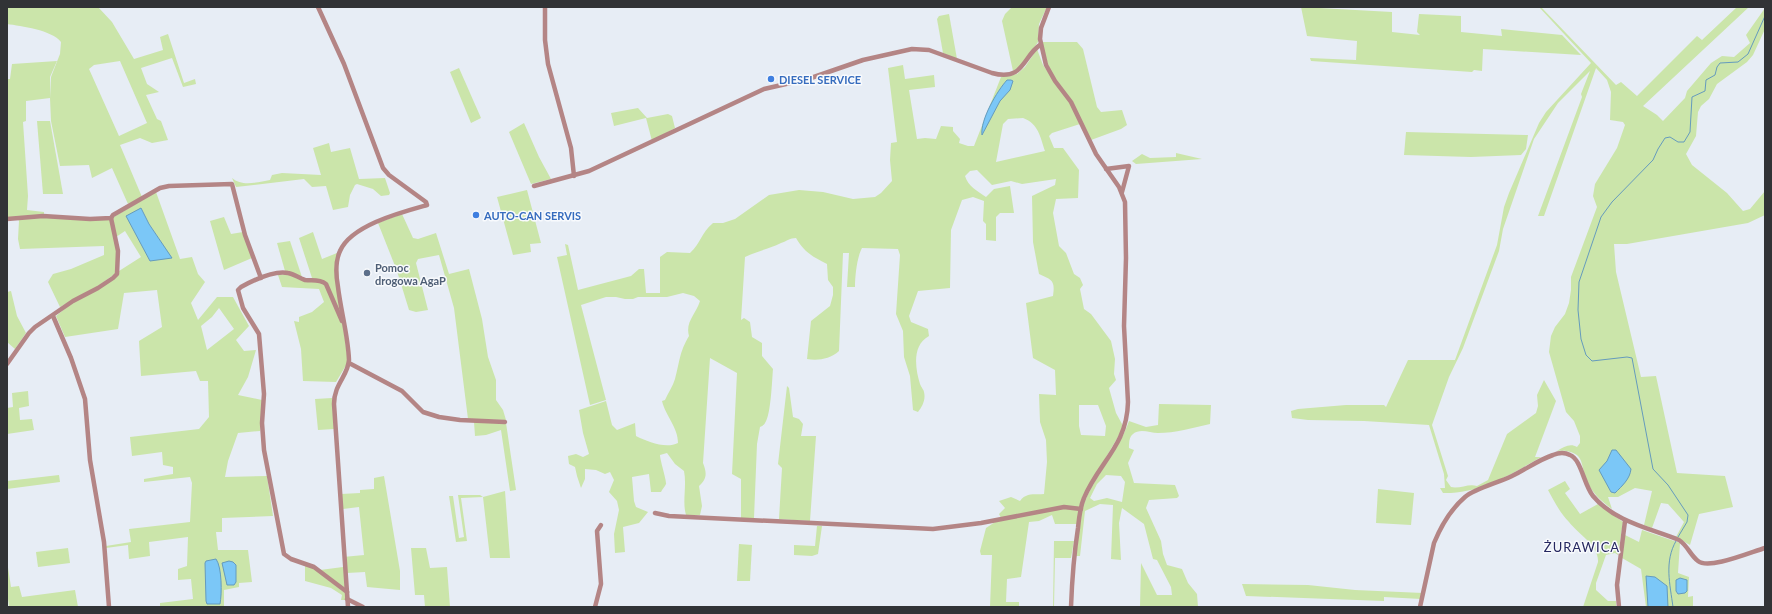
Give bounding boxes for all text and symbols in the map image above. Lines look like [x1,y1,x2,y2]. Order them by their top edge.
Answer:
place label: DIESEL SERVICE [779,73,861,86]
marker: DIESEL SERVICE [766,74,776,84]
place label: AUTO-CAN SERVIS [483,209,581,222]
marker: AUTO-CAN SERVIS [471,210,481,220]
place label: Pomoc drogowa AgaP [375,261,446,287]
marker: Pomoc drogowa AgaP [362,268,372,278]
district label: ŻURAWICA [1544,539,1620,555]

